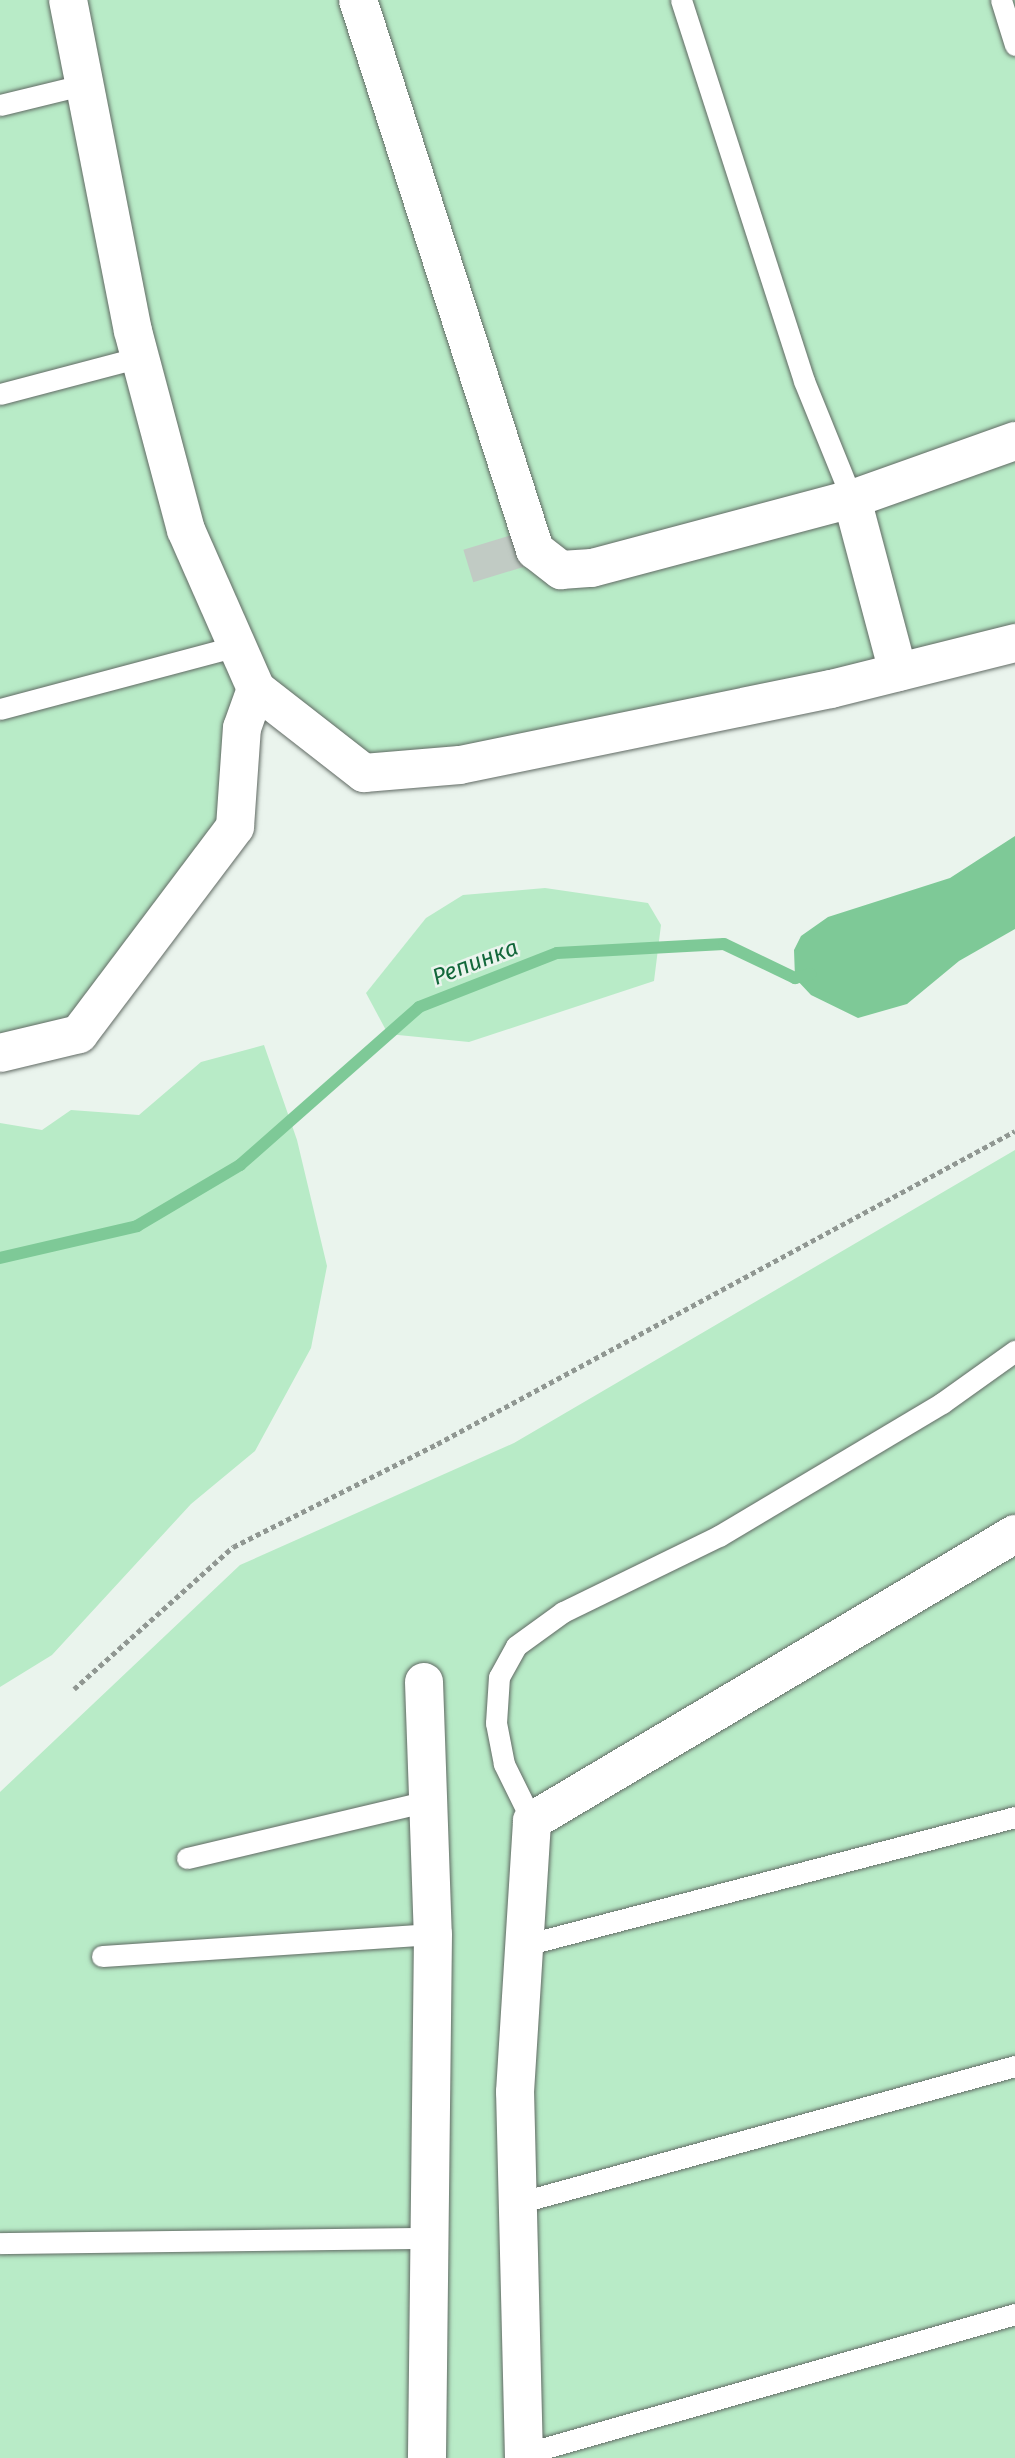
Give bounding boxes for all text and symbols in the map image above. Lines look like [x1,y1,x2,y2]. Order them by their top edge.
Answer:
water label: Репинка [428,933,522,991]

